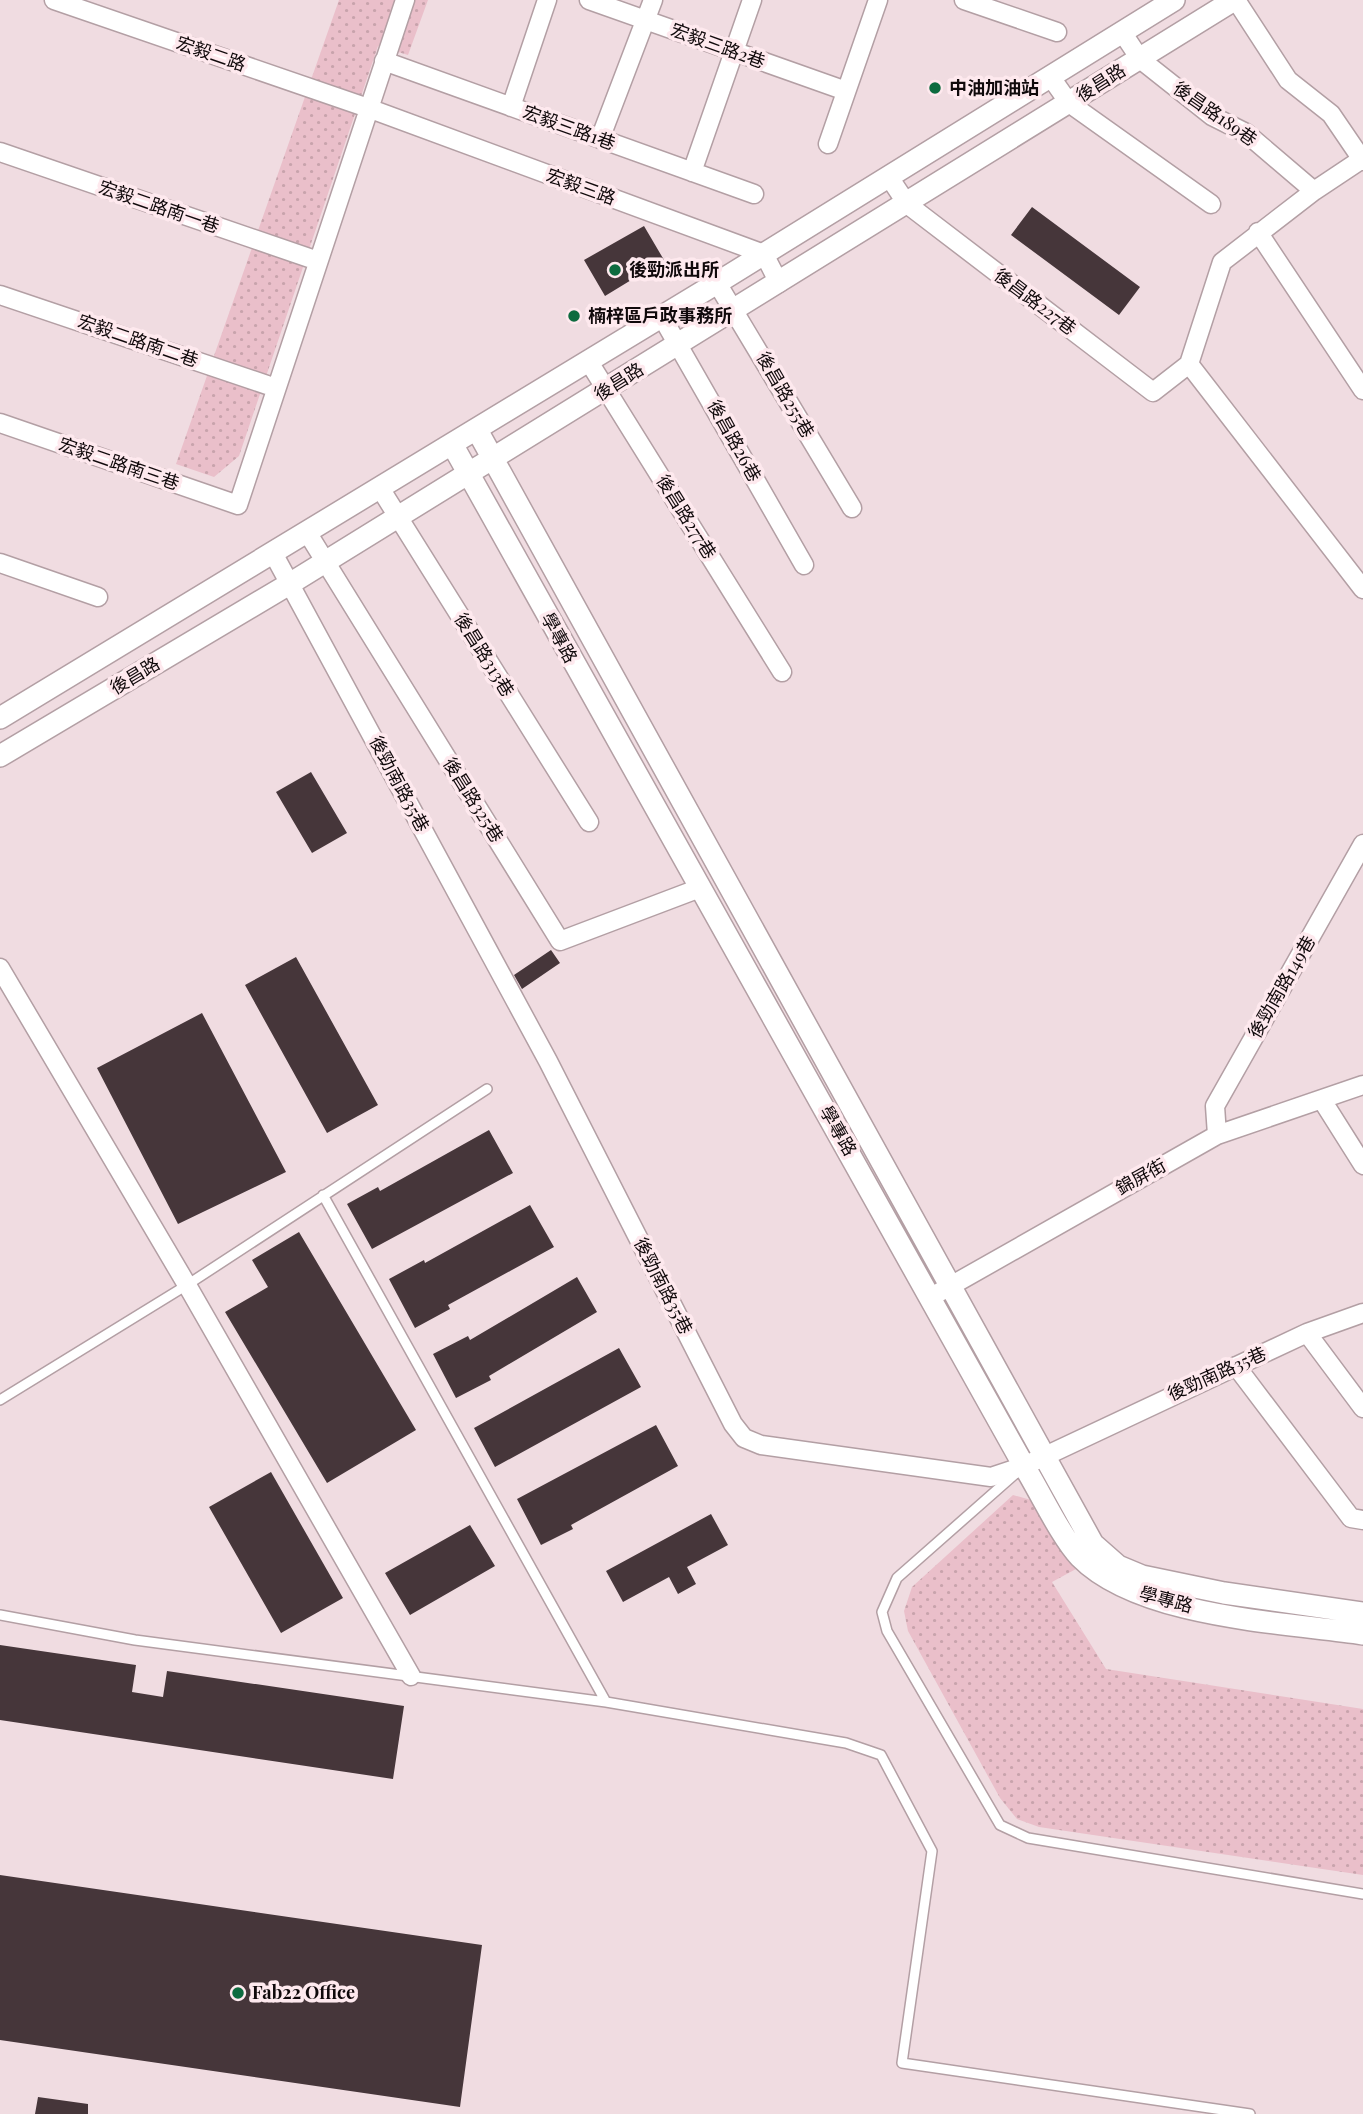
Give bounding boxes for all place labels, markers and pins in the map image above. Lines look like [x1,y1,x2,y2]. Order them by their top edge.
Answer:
place label: 中油加油站 [949,75,1039,99]
marker: 中油加油站 [927,80,943,96]
place label: 後勁派出所 [629,257,719,281]
marker: 後勁派出所 [607,262,623,278]
place label: 楠梓區戶政事務所 [588,303,732,327]
marker: 楠梓區戶政事務所 [566,308,582,324]
place label: Fab22 Office [252,1980,355,2004]
marker: Fab22 Office [230,1985,246,2001]

